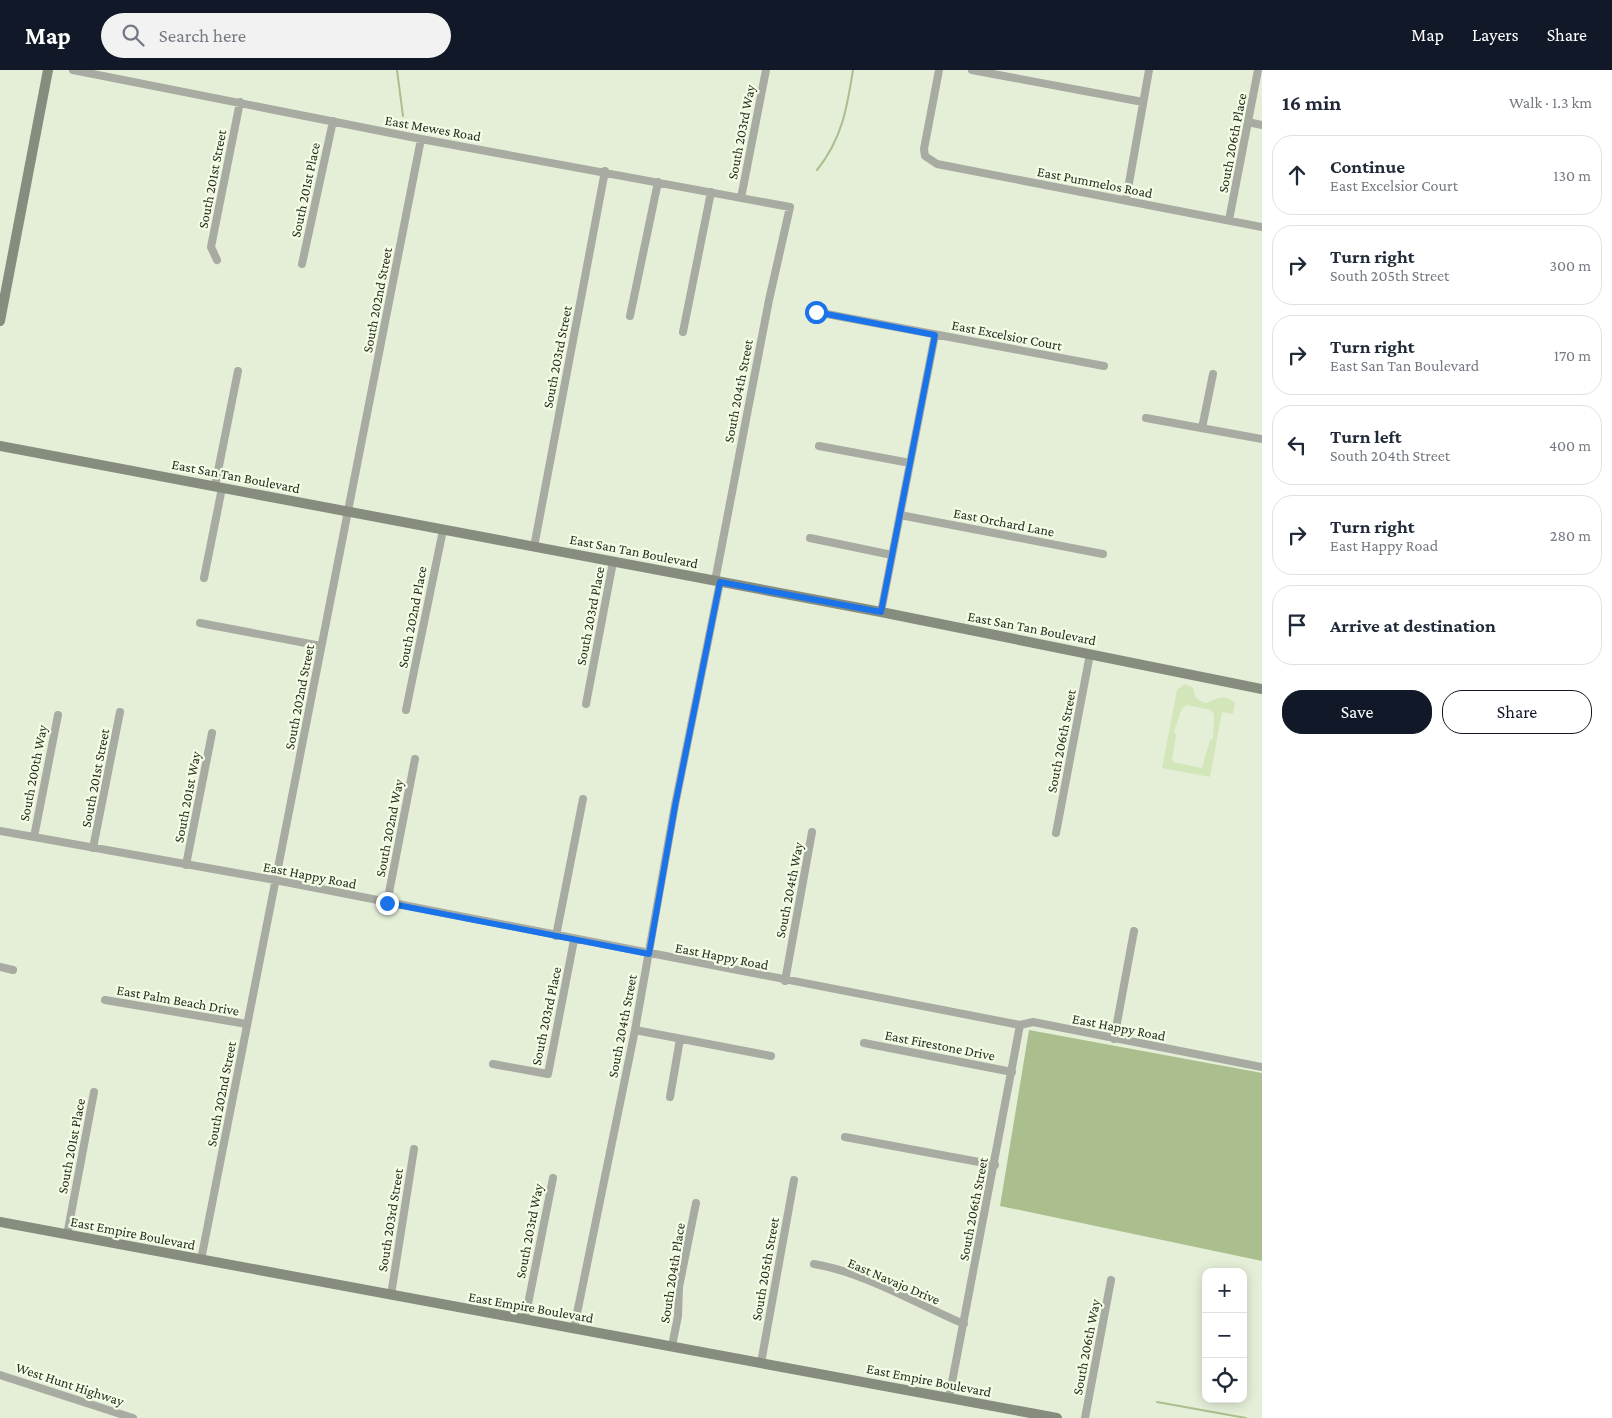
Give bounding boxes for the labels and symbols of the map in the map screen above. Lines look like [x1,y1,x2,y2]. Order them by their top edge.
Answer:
street label: South 203rd Way [724,83,758,181]
street label: South 206th Place [1214,92,1250,194]
street label: East Mewes Road [384,112,483,144]
street label: South 201st Street [195,128,230,230]
street label: South 201st Place [287,141,323,239]
street label: East Pummelos Road [1036,163,1155,201]
street label: South 202nd Street [359,246,395,354]
route start [805,301,828,324]
street label: South 203rd Street [539,304,575,410]
street label: East Excelsior Court [951,316,1064,354]
street label: South 204th Street [720,338,756,444]
street label: East San Tan Boulevard [170,456,302,496]
street label: East Orchard Lane [952,504,1056,540]
street label: East San Tan Boulevard [568,531,700,571]
street label: South 202nd Place [394,565,430,669]
street label: South 203rd Place [573,565,607,667]
street label: East San Tan Boulevard [966,608,1098,648]
street label: South 202nd Street [281,643,317,751]
street label: South 206th Street [1043,688,1079,794]
street label: South 200th Way [16,723,50,823]
street label: South 201st Street [78,727,113,829]
street label: South 201st Way [170,749,204,844]
street label: South 202nd Way [372,777,406,878]
street label: South 204th Way [772,840,806,939]
street label: East Happy Road [262,858,359,892]
route end [376,892,399,915]
street label: East Happy Road [674,939,771,973]
street label: South 203rd Place [528,965,564,1067]
street label: South 204th Street [604,973,640,1079]
street label: East Palm Beach Drive [115,981,241,1019]
street label: East Happy Road [1071,1010,1168,1044]
street label: East Firestone Drive [884,1026,996,1064]
street label: South 202nd Street [203,1040,239,1148]
street label: South 201st Place [54,1097,88,1195]
street label: South 206th Street [955,1156,991,1262]
street label: South 203rd Street [374,1167,406,1273]
street label: South 203rd Way [512,1182,546,1280]
street label: East Empire Boulevard [69,1213,197,1253]
street label: South 205th Street [748,1216,782,1322]
street label: South 204th Place [656,1222,688,1324]
street label: East Navajo Drive [845,1254,943,1309]
street label: East Empire Boulevard [467,1288,595,1326]
street label: South 206th Way [1069,1297,1103,1396]
street label: West Hunt Highway [14,1359,127,1409]
street label: East Empire Boulevard [865,1360,993,1400]

